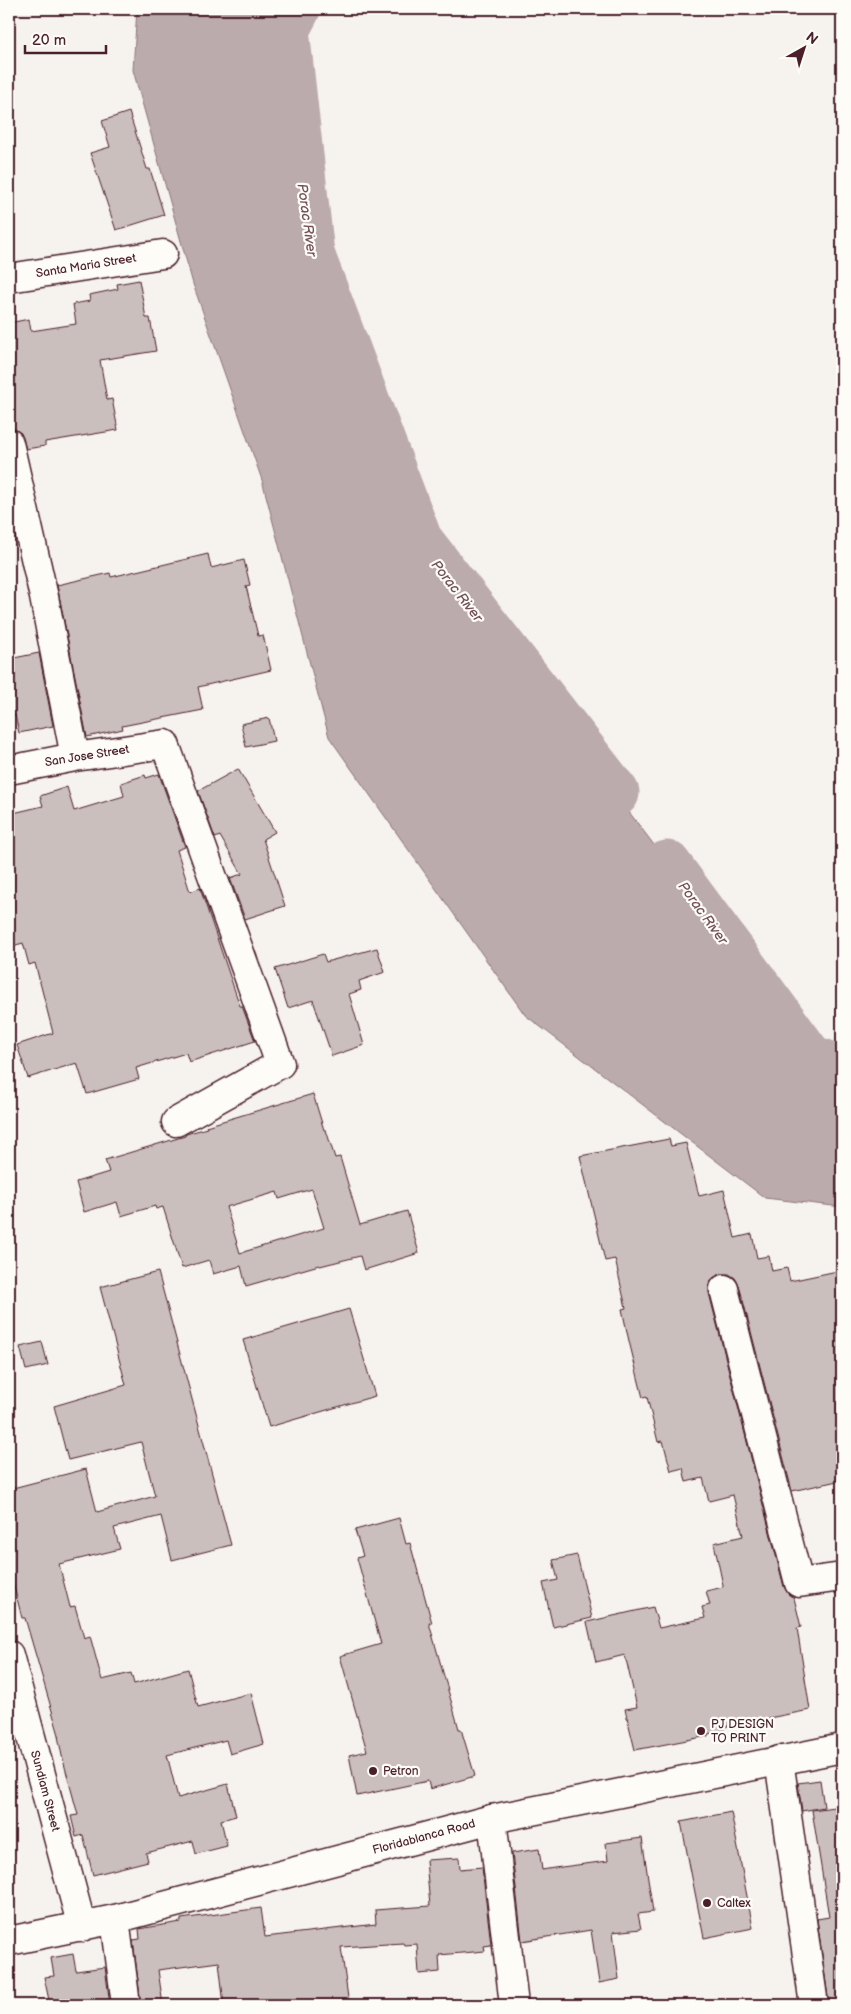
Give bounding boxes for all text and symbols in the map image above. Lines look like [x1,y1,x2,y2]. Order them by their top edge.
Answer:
scale bar [25,22,106,54]
north arrow [778,22,828,72]
text: N [802,28,821,48]
text: 20 m [32,31,66,50]
water label: Porac River [293,182,321,258]
street label: Santa Maria Street [35,251,137,281]
water label: Porac River [428,557,487,626]
street label: San Jose Street [44,742,131,770]
water label: Porac River [675,878,732,948]
place label: PJ DESIGN TO PRINT [711,1717,774,1746]
marker: PJ DESIGN TO PRINT [695,1725,707,1737]
street label: Sundiam Street [27,1749,63,1833]
place label: Petron [383,1764,419,1779]
marker: Petron [367,1765,379,1777]
street label: Floridablanca Road [371,1816,477,1858]
place label: Caltex [717,1896,751,1911]
marker: Caltex [701,1897,713,1909]

